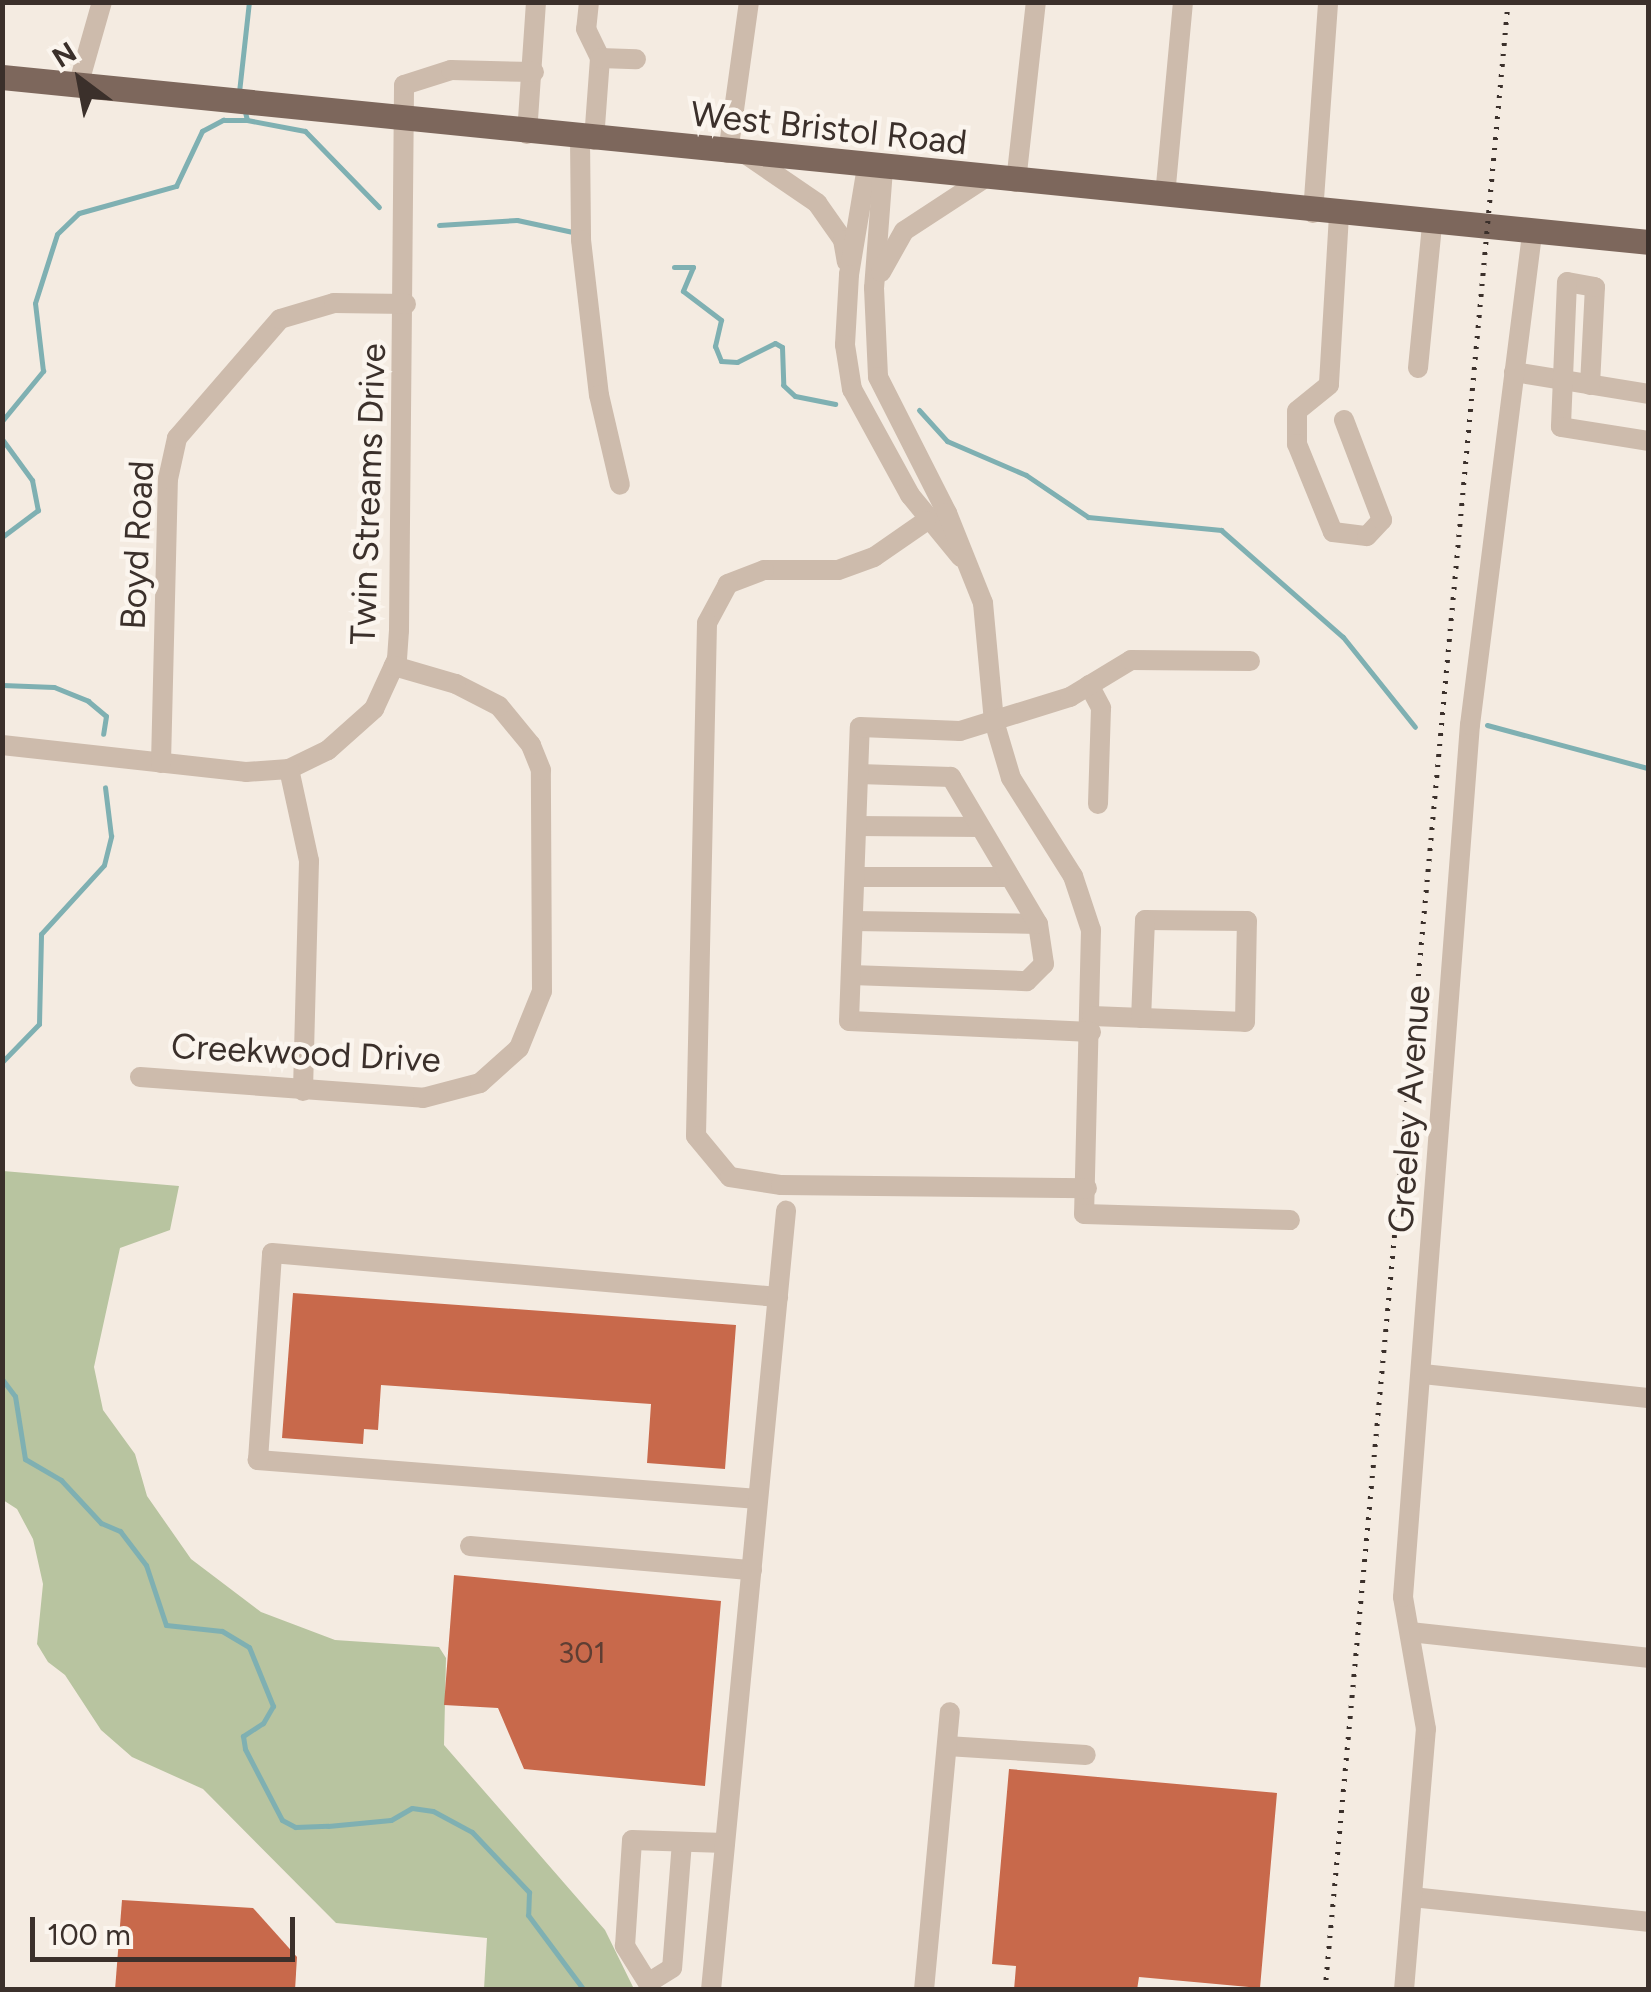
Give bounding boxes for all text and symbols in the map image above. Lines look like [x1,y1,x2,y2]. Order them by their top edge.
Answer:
north arrow [30,30,130,130]
text: N [46,34,82,75]
street label: West Bristol Road [689,93,969,163]
street label: Twin Streams Drive [342,342,394,646]
street label: Boyd Road [112,460,162,630]
street label: Greeley Avenue [1379,984,1439,1234]
street label: Creekwood Drive [170,1025,442,1081]
house number: 301 [558,1635,606,1671]
scale bar [35,1897,300,1959]
text: 100 m [47,1916,131,1953]

